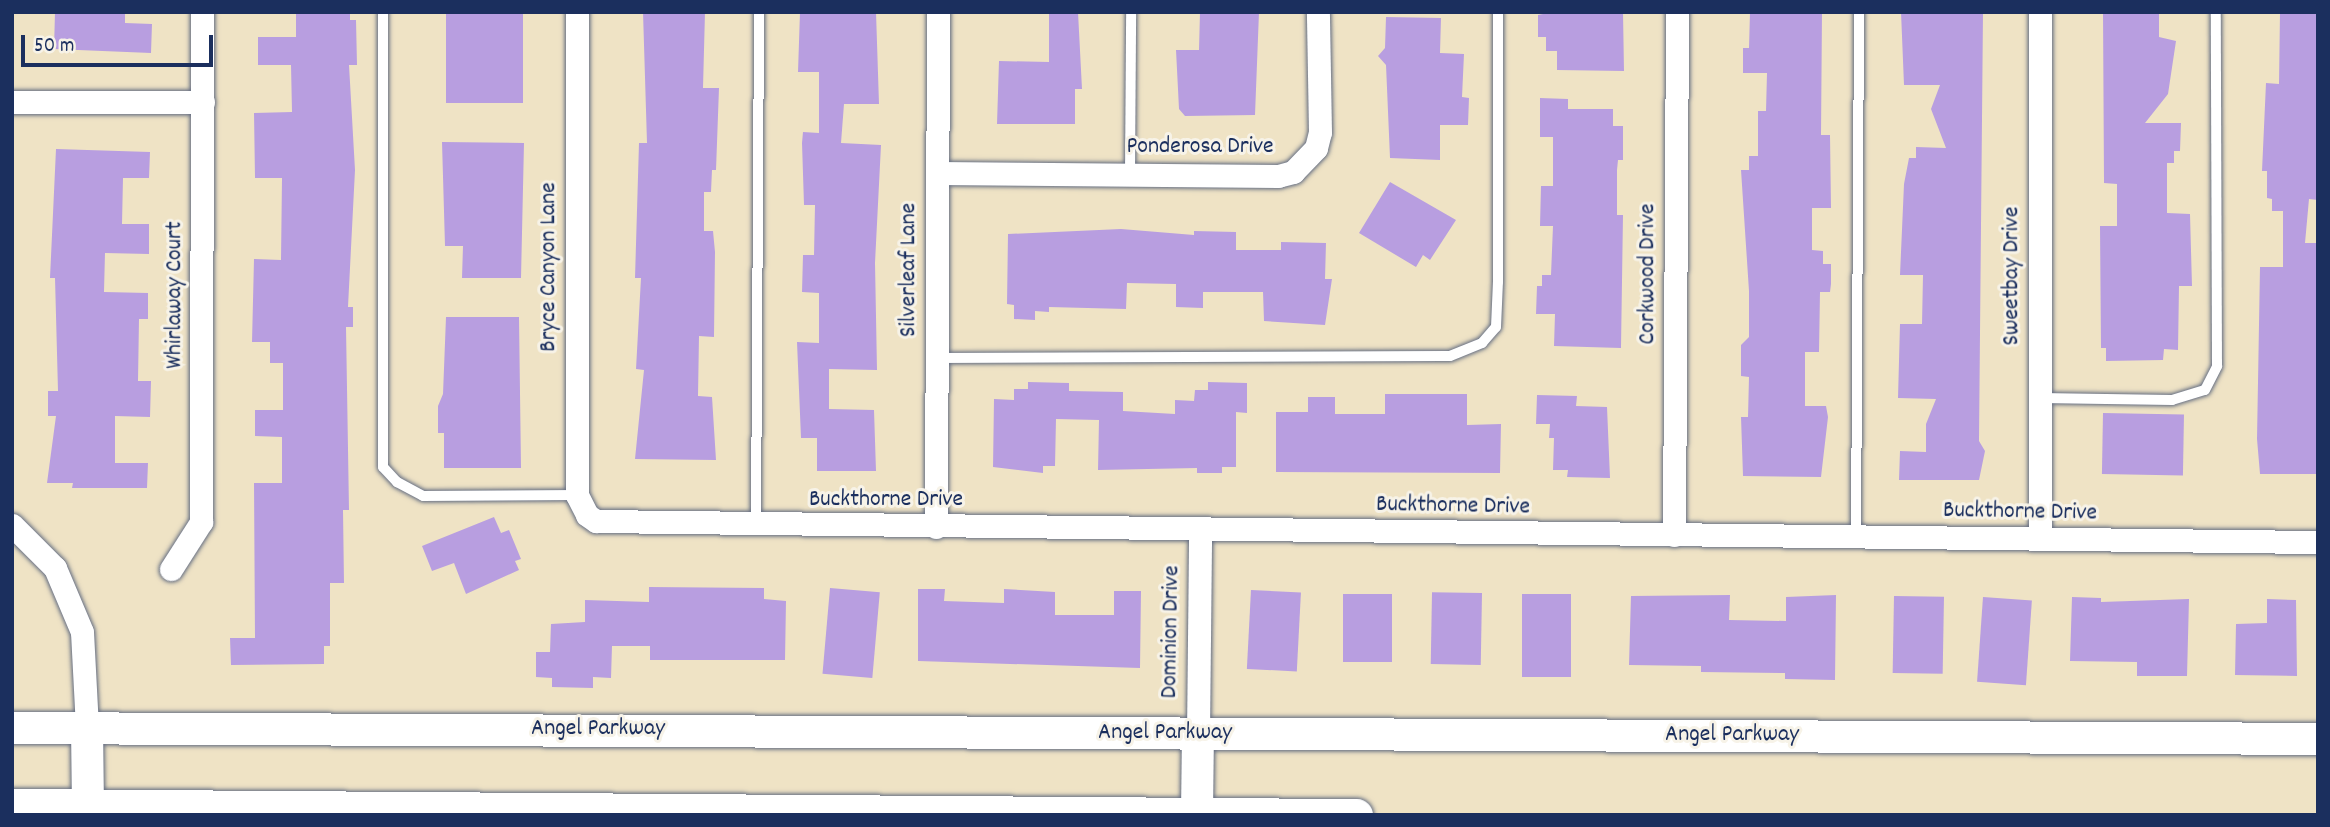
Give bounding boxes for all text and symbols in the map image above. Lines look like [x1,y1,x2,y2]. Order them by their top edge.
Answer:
scale bar [24,21,217,65]
text: 50 m [34,32,74,62]
street label: Ponderosa Drive [1126,134,1274,162]
street label: Bryce Canyon Lane [536,182,564,352]
street label: Silverleaf Lane [896,203,924,337]
street label: Corkwood Drive [1635,203,1663,345]
street label: Sweetbay Drive [1999,206,2027,346]
street label: Whirlaway Court [162,221,190,369]
street label: Buckthorne Drive [809,487,963,515]
street label: Buckthorne Drive [1376,491,1530,523]
street label: Buckthorne Drive [1943,497,2097,529]
street label: Dominion Drive [1156,565,1188,699]
street label: Angel Parkway [531,716,665,744]
street label: Angel Parkway [1098,720,1232,748]
street label: Angel Parkway [1665,722,1799,750]

